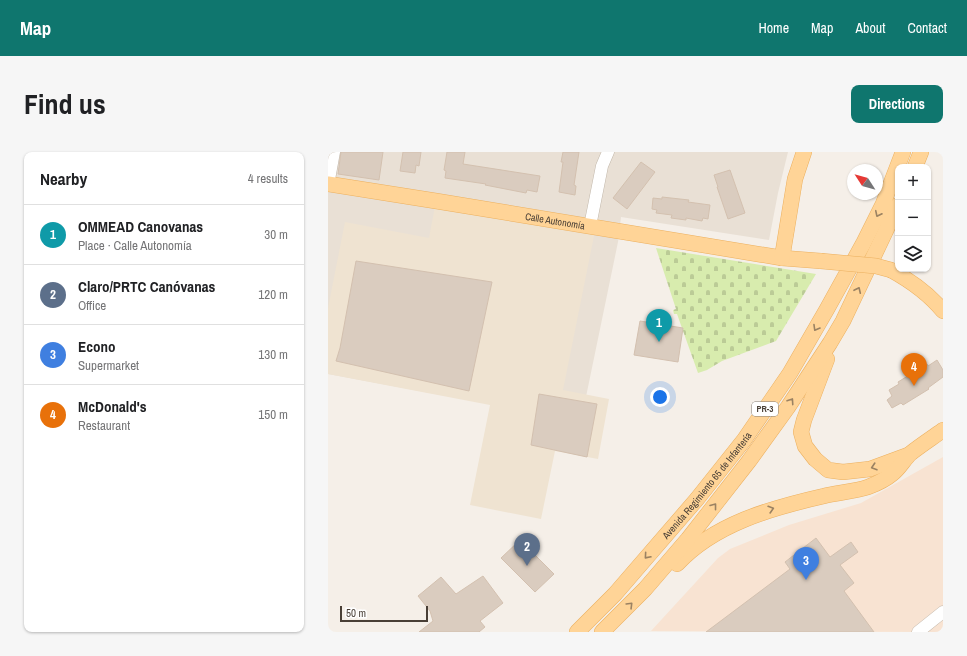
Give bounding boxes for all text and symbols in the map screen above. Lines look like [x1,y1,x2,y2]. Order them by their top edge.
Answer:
text: Map [20,15,51,41]
text: Home [758,19,789,37]
text: Map [811,19,833,37]
text: About [855,19,885,37]
text: Contact [907,19,947,37]
text: Find us [24,85,106,123]
button: Directions [851,85,943,123]
north arrow [847,164,883,200]
map controls [895,164,931,272]
button: + [895,164,931,200]
text: Nearby [40,167,87,190]
text: 4 results [248,170,288,187]
button: − [895,200,931,236]
street label: Calle Autonomía [524,210,586,232]
one-way arrow [875,210,883,217]
text: OMMEAD Canovanas [78,216,203,237]
text: 1 [50,226,56,243]
text: 30 m [264,226,288,243]
button: layers [895,236,931,272]
text: Place · Calle Autonomía [78,237,192,254]
text: Claro/PRTC Canóvanas [78,276,215,297]
text: 2 [50,286,56,303]
text: 120 m [258,286,288,303]
one-way arrow [853,287,861,294]
text: Office [78,297,106,314]
pin: 1 [646,309,672,342]
one-way arrow [814,324,821,331]
text: Econo [78,336,116,357]
text: 3 [50,346,56,363]
text: 130 m [258,346,288,363]
pin: 4 [901,353,927,386]
text: Supermarket [78,357,139,374]
your location [650,387,670,407]
text: McDonald's [78,396,147,417]
one-way arrow [786,398,794,405]
road number: PR-3 [752,402,778,416]
text: 4 [50,406,56,423]
text: 150 m [258,406,288,423]
text: Restaurant [78,417,130,434]
street label: Avenida Regimiento 65 de Infantería [659,429,755,543]
one-way arrow [870,462,877,471]
one-way arrow [709,503,716,510]
one-way arrow [767,505,774,514]
pin: 2 [514,533,540,566]
pin: 3 [793,547,819,580]
one-way arrow [645,551,652,559]
one-way arrow [625,602,633,610]
scale bar [340,604,428,623]
text: 50 m [346,606,366,620]

